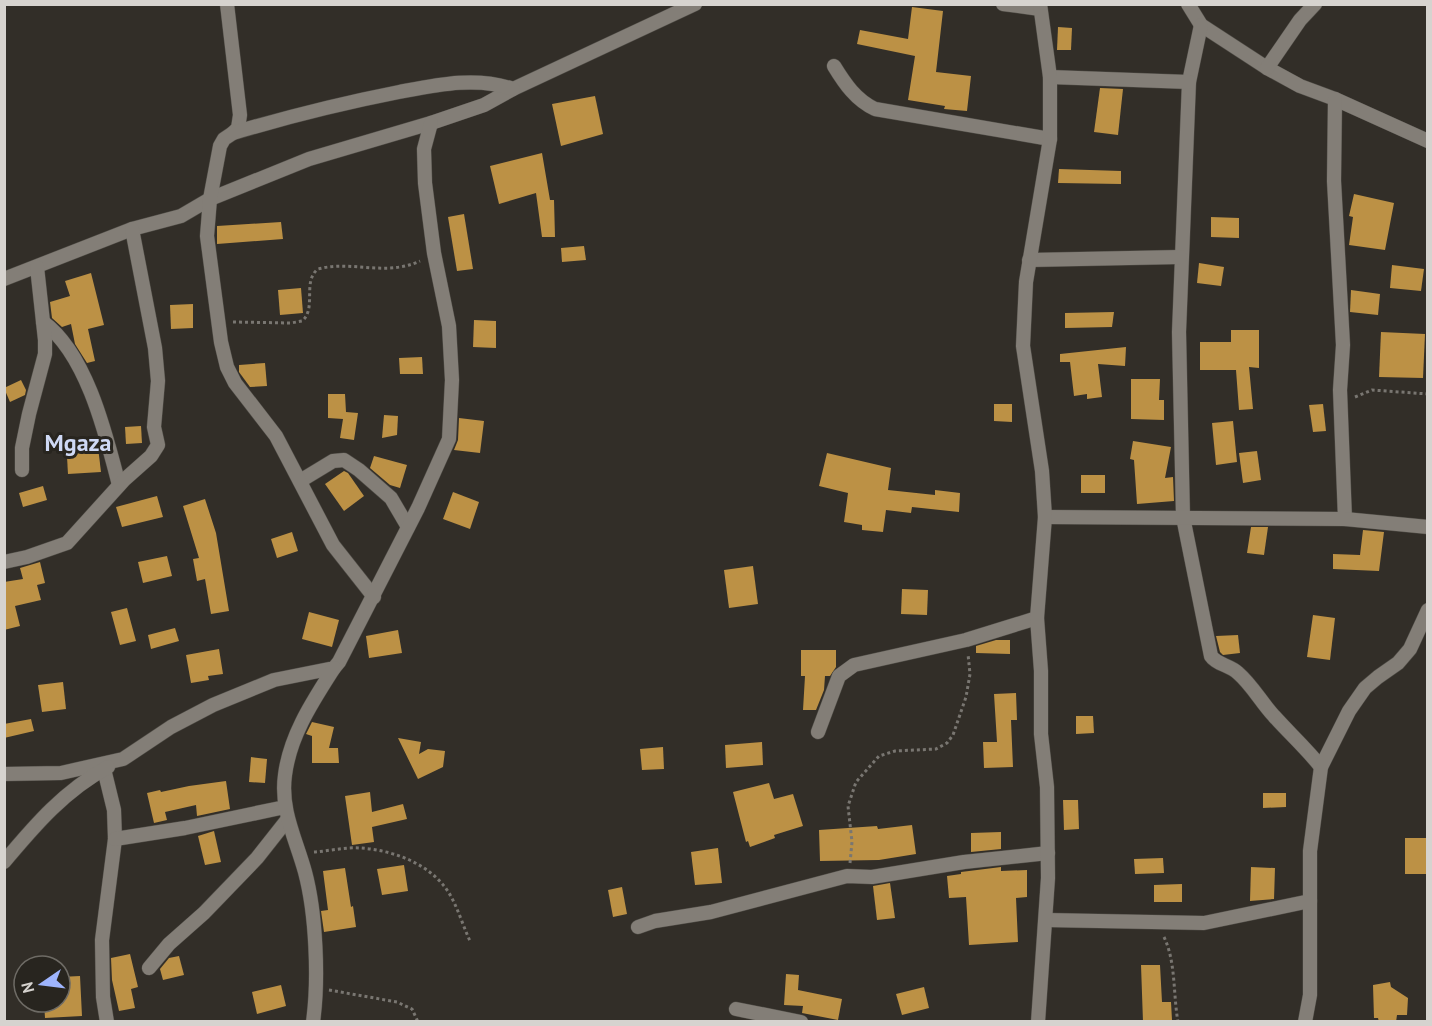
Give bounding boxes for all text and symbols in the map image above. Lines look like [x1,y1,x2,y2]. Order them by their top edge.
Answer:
district label: Mgaza [45,427,111,458]
north arrow [12,954,72,1014]
text: N [16,980,38,995]

